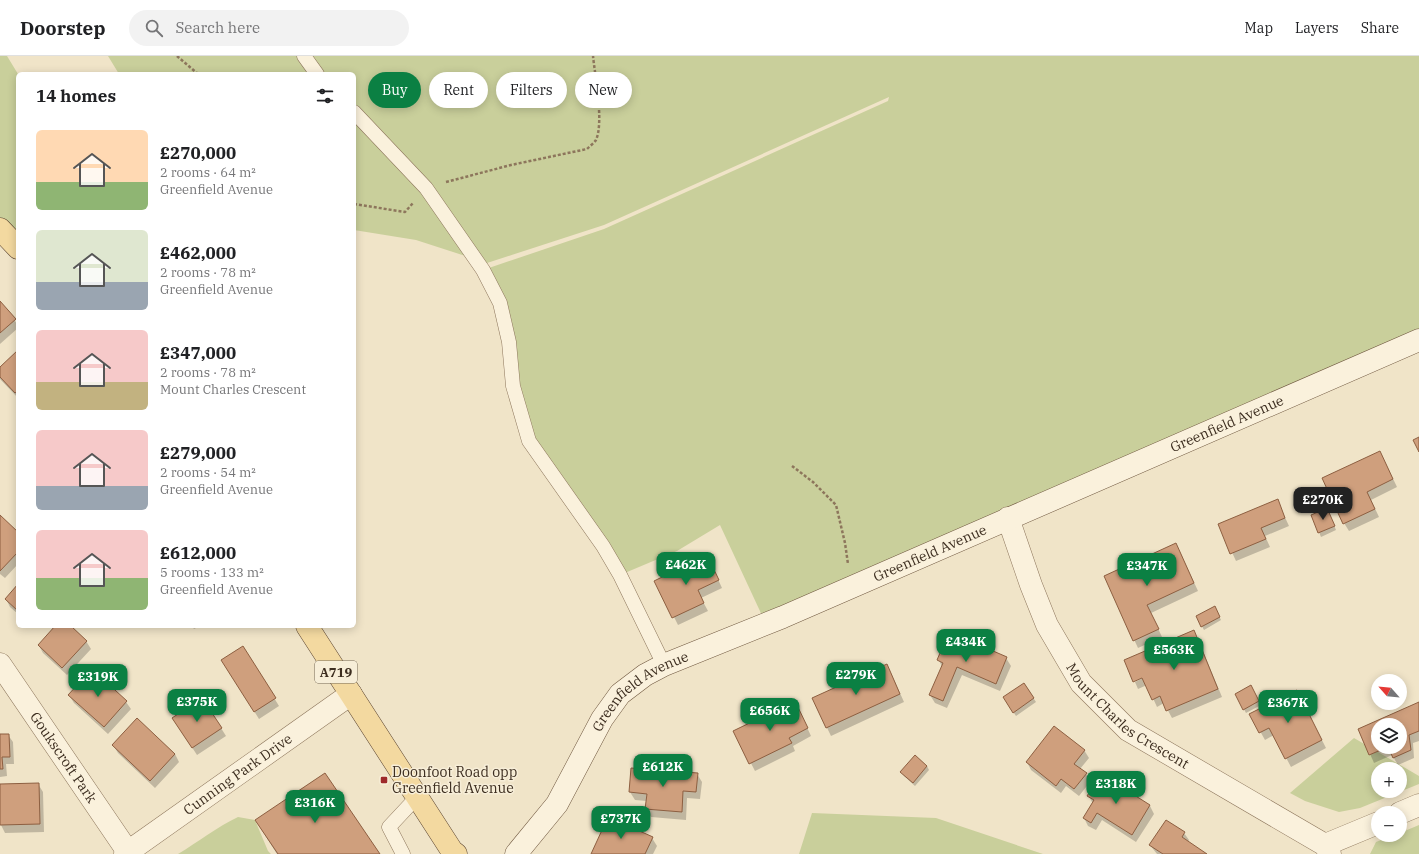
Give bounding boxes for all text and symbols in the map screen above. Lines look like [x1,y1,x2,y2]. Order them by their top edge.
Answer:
search box [129,10,409,46]
text: Doorstep [20,16,105,40]
icon: search [143,17,165,39]
text: Search here [175,18,260,37]
text: Map [1245,19,1273,37]
text: Layers [1295,19,1339,37]
text: Share [1361,19,1399,37]
chip: Buy [368,72,421,108]
chip: Rent [429,72,488,108]
chip: Filters [496,72,567,108]
chip: New [575,72,632,108]
text: 14 homes [36,85,116,107]
icon: filters [314,85,336,107]
text: £270,000 [160,142,236,164]
icon: home [68,146,116,194]
text: 2 rooms · 64 m² [160,164,256,181]
text: Greenfield Avenue [160,181,273,198]
text: £462,000 [160,242,236,264]
icon: home [68,246,116,294]
text: 2 rooms · 78 m² [160,264,256,281]
text: Greenfield Avenue [160,281,273,298]
text: £347,000 [160,342,236,364]
icon: home [68,346,116,394]
text: 2 rooms · 78 m² [160,364,256,381]
text: Mount Charles Crescent [160,381,306,398]
street label: Greenfield Avenue [1167,391,1286,456]
text: £279,000 [160,442,236,464]
icon: home [68,446,116,494]
text: 2 rooms · 54 m² [160,464,256,481]
text: Greenfield Avenue [160,481,273,498]
pin: £270K [1295,487,1351,521]
text: £270K [1302,491,1344,508]
street label: Greenfield Avenue [870,520,989,586]
text: £612,000 [160,542,236,564]
icon: home [68,546,116,594]
pin: £462K [658,552,714,586]
pin: £347K [1119,553,1175,587]
text: £462K [665,556,707,573]
text: £347K [1126,557,1168,574]
text: 5 rooms · 133 m² [160,564,264,581]
text: Greenfield Avenue [160,581,273,598]
pin: £434K [938,629,994,663]
text: £434K [945,633,987,650]
pin: £563K [1146,637,1202,671]
text: £563K [1153,641,1195,658]
street label: Greenfield Avenue [588,647,691,735]
street label: Mount Charles Crescent [1062,660,1192,773]
road number: A719 [315,661,357,683]
pin: £279K [828,662,884,696]
pin: £319K [70,664,126,698]
text: £279K [835,666,877,683]
text: £319K [77,668,119,685]
north arrow [1371,674,1407,710]
map controls [1371,674,1407,842]
pin: £375K [169,689,225,723]
pin: £367K [1260,690,1316,724]
text: £375K [176,693,218,710]
text: £367K [1267,694,1309,711]
pin: £656K [742,698,798,732]
text: £656K [749,702,791,719]
street label: Goukscroft Park [26,708,101,807]
button: layers [1371,718,1407,754]
street label: Cunning Park Drive [180,730,296,819]
pin: £612K [635,754,691,788]
text: £612K [642,758,684,775]
button: + [1371,762,1407,798]
place label: Doonfoot Road opp Greenfield Avenue [392,763,517,797]
pin: £318K [1088,771,1144,805]
marker: Doonfoot Road opp Greenfield Avenue [379,775,389,785]
text: £318K [1095,775,1137,792]
pin: £316K [287,790,343,824]
text: £316K [294,794,336,811]
pin: £737K [593,806,649,840]
button: − [1371,806,1407,842]
text: £737K [600,810,642,827]

